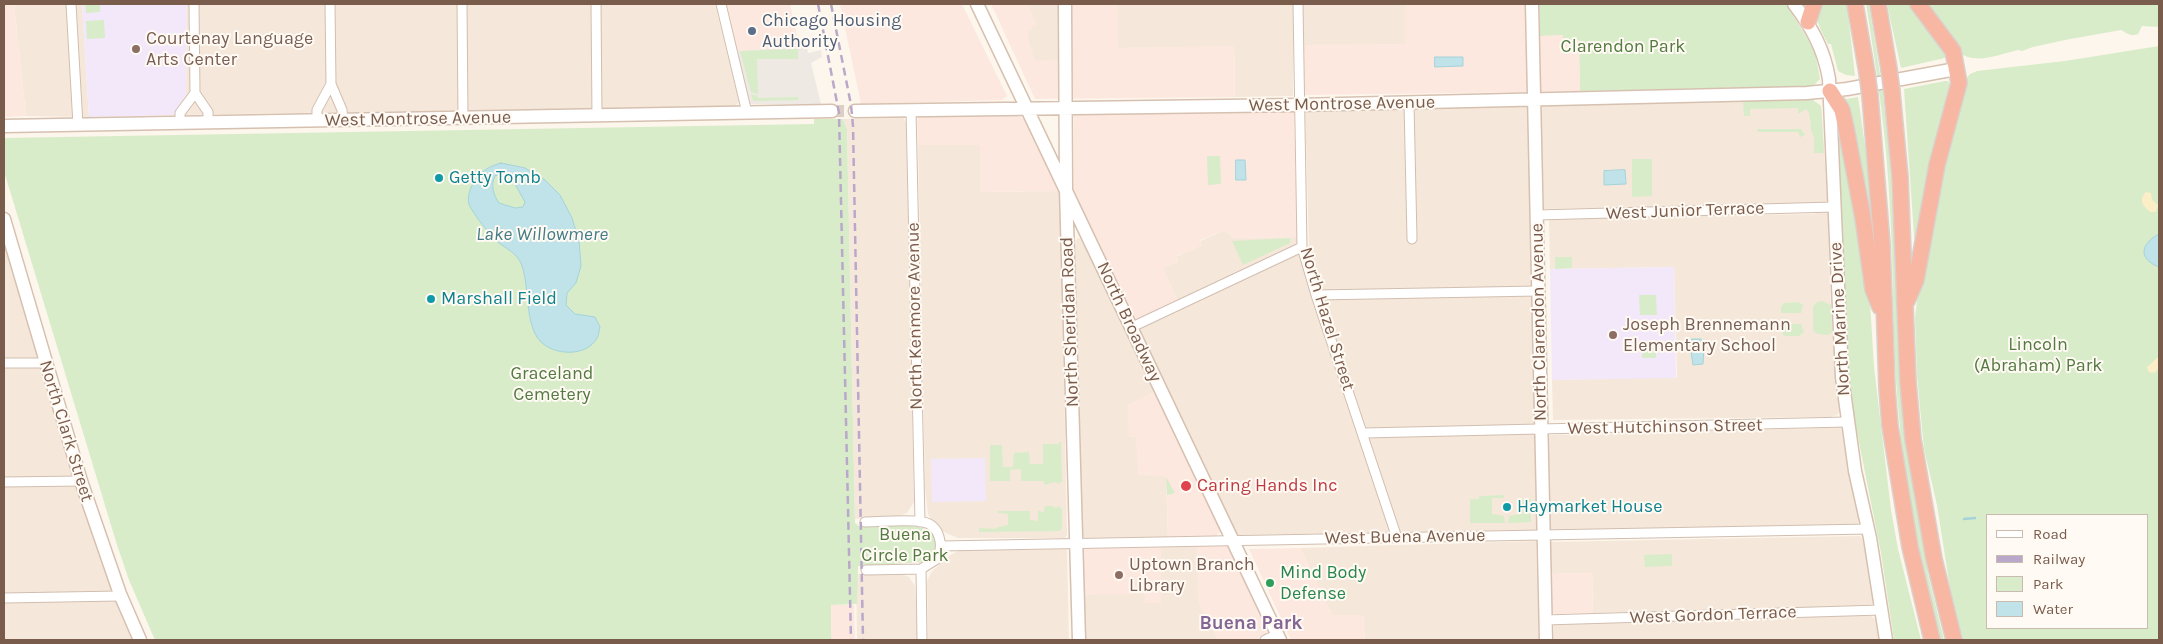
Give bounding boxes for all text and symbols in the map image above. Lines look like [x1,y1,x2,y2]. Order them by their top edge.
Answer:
place label: Chicago Housing Authority [762,10,901,52]
marker: Chicago Housing Authority [746,25,758,37]
place label: Courtenay Language Arts Center [146,28,313,70]
park label: Clarendon Park [1561,36,1685,58]
marker: Courtenay Language Arts Center [130,43,142,55]
street label: West Montrose Avenue [1249,92,1435,116]
street label: West Montrose Avenue [325,107,511,131]
place label: Getty Tomb [449,167,541,189]
marker: Getty Tomb [433,172,445,184]
street label: West Junior Terrace [1605,197,1765,225]
street label: North Kenmore Avenue [903,222,927,410]
street label: North Clarendon Avenue [1526,223,1552,421]
water label: Lake Willowmere [476,224,608,246]
street label: North Sheridan Road [1056,236,1084,408]
street label: North Marine Drive [1825,242,1855,396]
street label: North Hazel Street [1295,245,1359,393]
street label: North Broadway [1092,259,1166,385]
place label: Marshall Field [441,288,557,310]
marker: Marshall Field [425,293,437,305]
place label: Joseph Brennemann Elementary School [1623,314,1791,356]
marker: Joseph Brennemann Elementary School [1607,329,1619,341]
park label: Lincoln (Abraham) Park [1974,334,2102,376]
street label: North Clark Street [34,358,98,504]
park label: Graceland Cemetery [510,363,594,406]
street label: West Hutchinson Street [1567,414,1763,440]
place label: Caring Hands Inc [1197,475,1338,497]
marker: Caring Hands Inc [1179,479,1193,493]
place label: Haymarket House [1517,496,1662,518]
marker: Haymarket House [1501,501,1513,513]
legend [1986,514,2148,629]
park label: Buena Circle Park [861,524,949,566]
street label: West Buena Avenue [1324,525,1486,549]
text: Road [2033,525,2068,543]
text: Railway [2033,550,2085,568]
place label: Uptown Branch Library [1129,554,1255,596]
place label: Mind Body Defense [1280,562,1366,604]
marker: Uptown Branch Library [1113,569,1125,581]
text: Park [2033,575,2063,593]
marker: Mind Body Defense [1264,577,1276,589]
text: Water [2033,600,2073,618]
street label: West Gordon Terrace [1629,601,1797,629]
district label: Buena Park [1200,613,1302,635]

